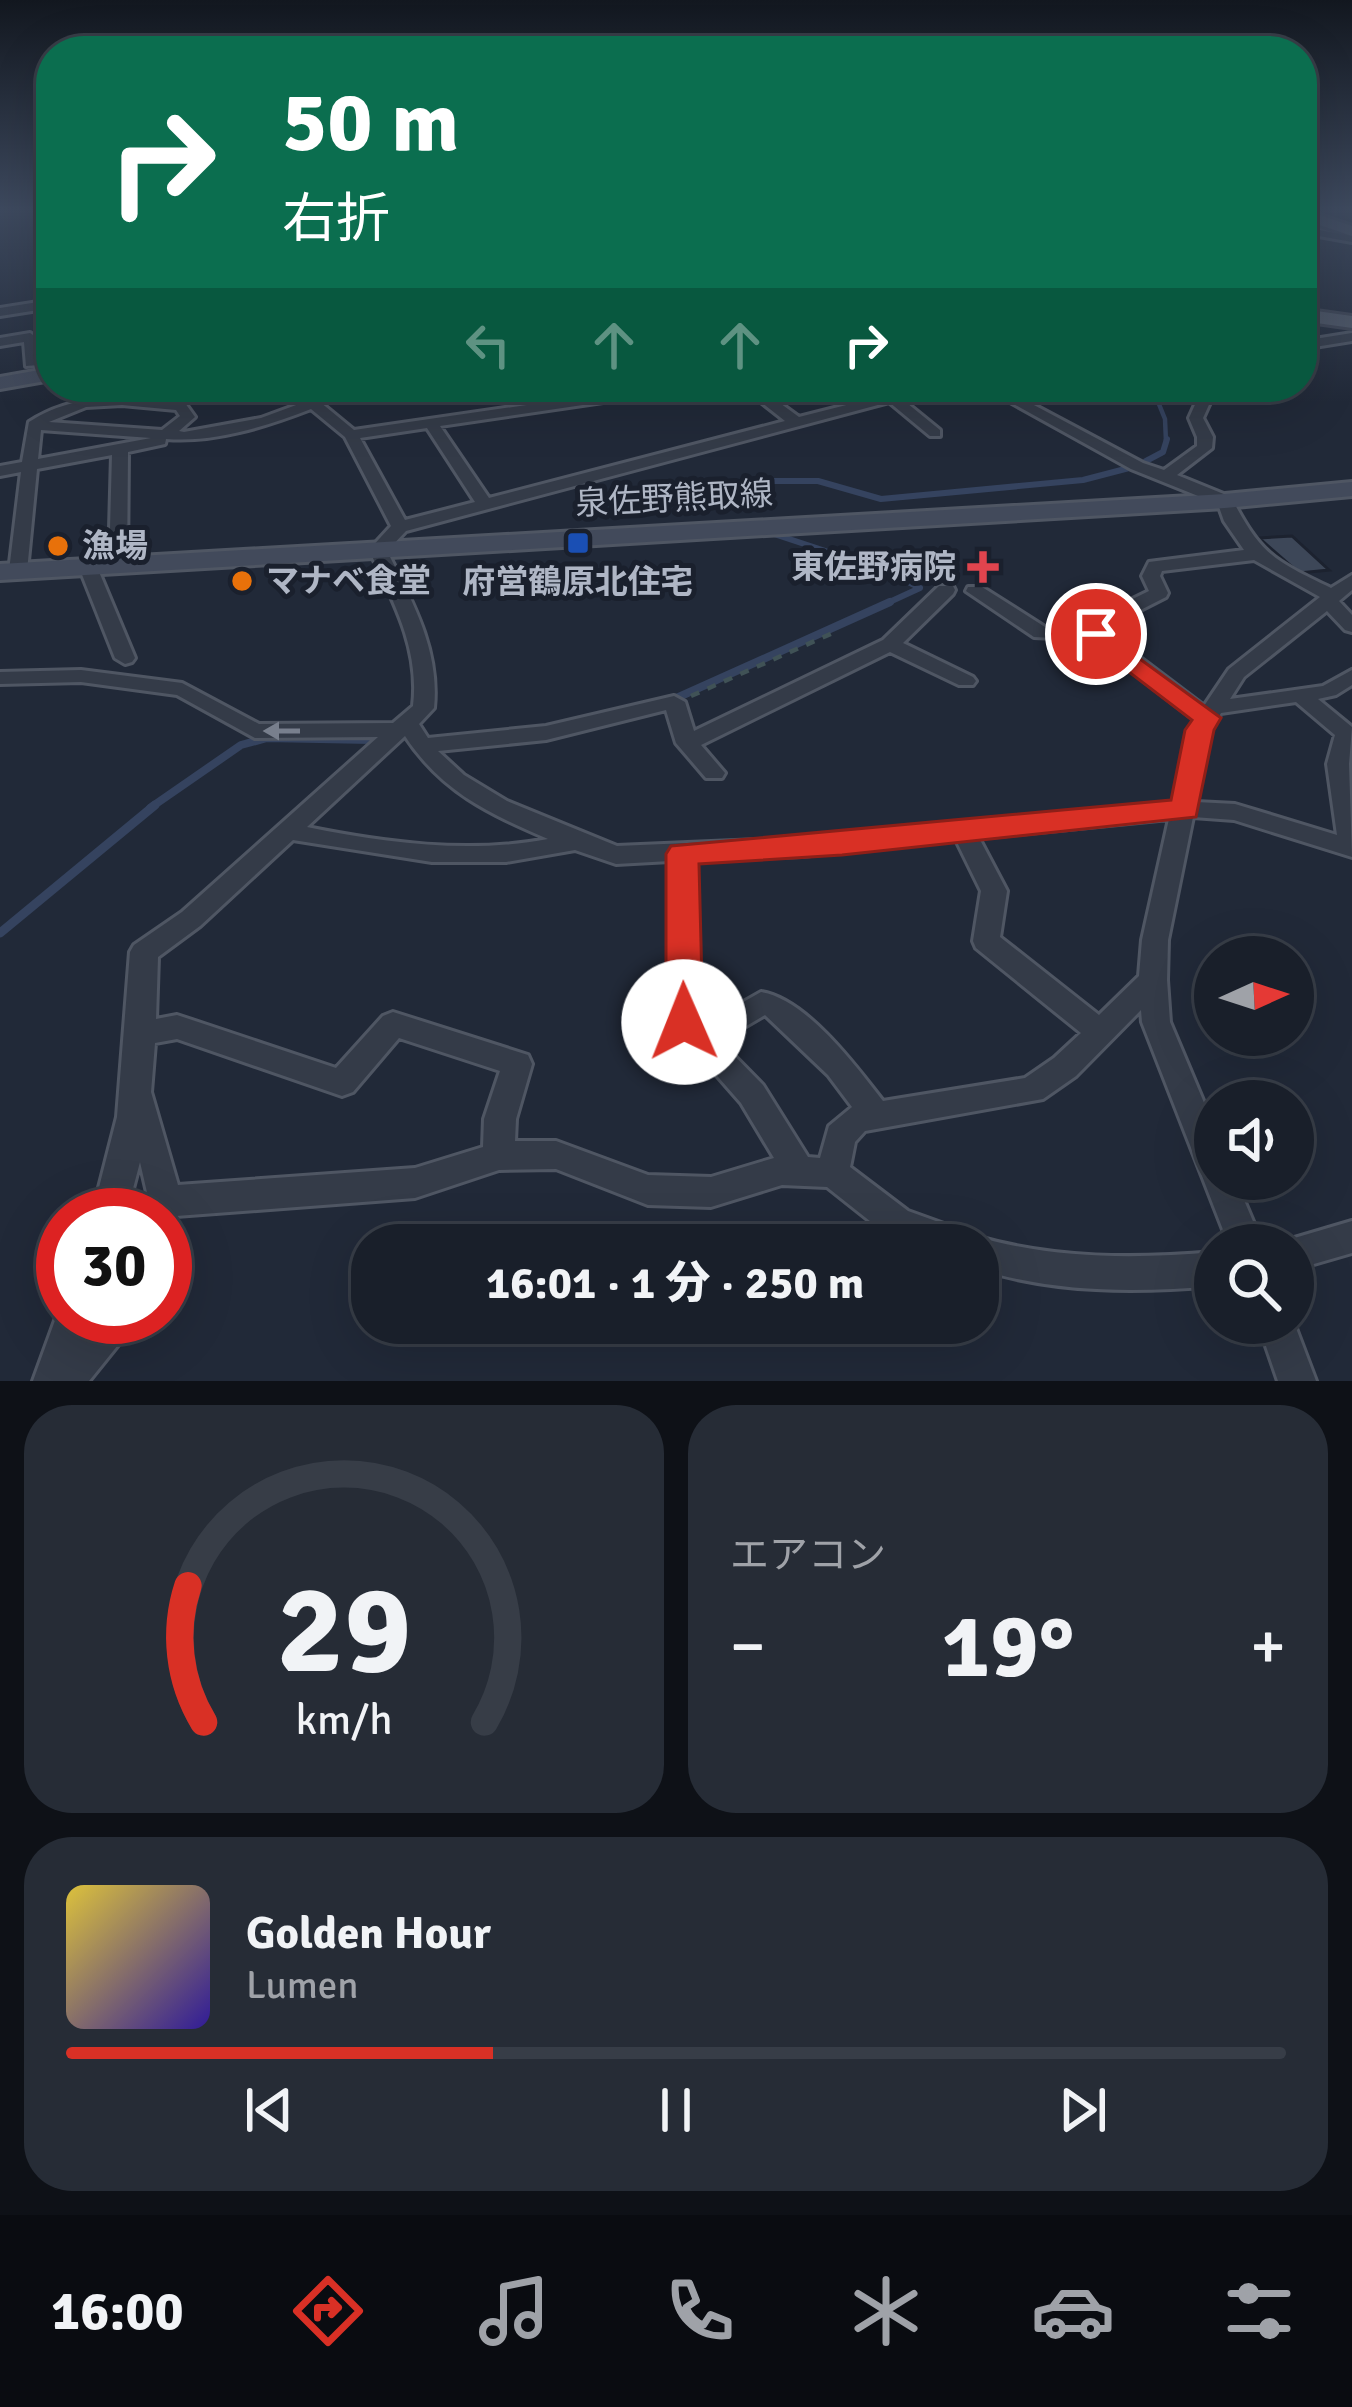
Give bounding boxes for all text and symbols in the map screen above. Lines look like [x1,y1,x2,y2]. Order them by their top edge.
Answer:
text: 50 m [282,71,459,175]
icon: right [84,84,240,240]
text: 右折 [282,186,390,253]
icon: left [455,312,521,378]
icon: ahead [581,312,647,378]
icon: ahead [707,312,773,378]
icon: right [833,312,899,378]
street label: 泉佐野熊取線 [574,473,774,525]
place label: 漁場 [82,526,148,567]
marker: 府営鶴原北住宅 [565,530,591,556]
marker: 漁場 [45,533,71,559]
place label: 東佐野病院 [791,547,956,588]
marker: 東佐野病院 [967,551,999,583]
place label: マナベ食堂 [266,561,431,602]
place label: 府営鶴原北住宅 [463,562,694,603]
marker: マナベ食堂 [229,568,255,594]
pin [1045,583,1147,685]
icon: arrive [1063,601,1129,667]
one-way arrow [262,721,300,741]
north arrow [1194,936,1314,1056]
map controls [1194,936,1314,1344]
position arrow [621,959,747,1085]
button: sound [1194,1080,1314,1200]
speed limit sign: 30 [36,1188,192,1344]
button: search [1194,1224,1314,1344]
text: 16:01 · 1 分 · 250 m [486,1256,864,1311]
text: エアコン [730,1531,886,1579]
text: 29 [277,1554,411,1707]
text: 19° [941,1591,1075,1702]
text: − [730,1606,766,1687]
text: + [1250,1606,1286,1687]
text: km/h [295,1694,393,1747]
text: Golden Hour [246,1906,491,1961]
text: Lumen [246,1961,359,2009]
icon: previous [236,2077,302,2143]
icon: pause [643,2077,709,2143]
icon: next [1050,2077,1116,2143]
icon: directions [286,2269,370,2353]
icon: music [472,2269,556,2353]
icon: phone [658,2269,742,2353]
icon: climate [844,2269,928,2353]
icon: car [1031,2269,1115,2353]
icon: filters [1217,2269,1301,2353]
text: 16:00 [51,2278,184,2345]

